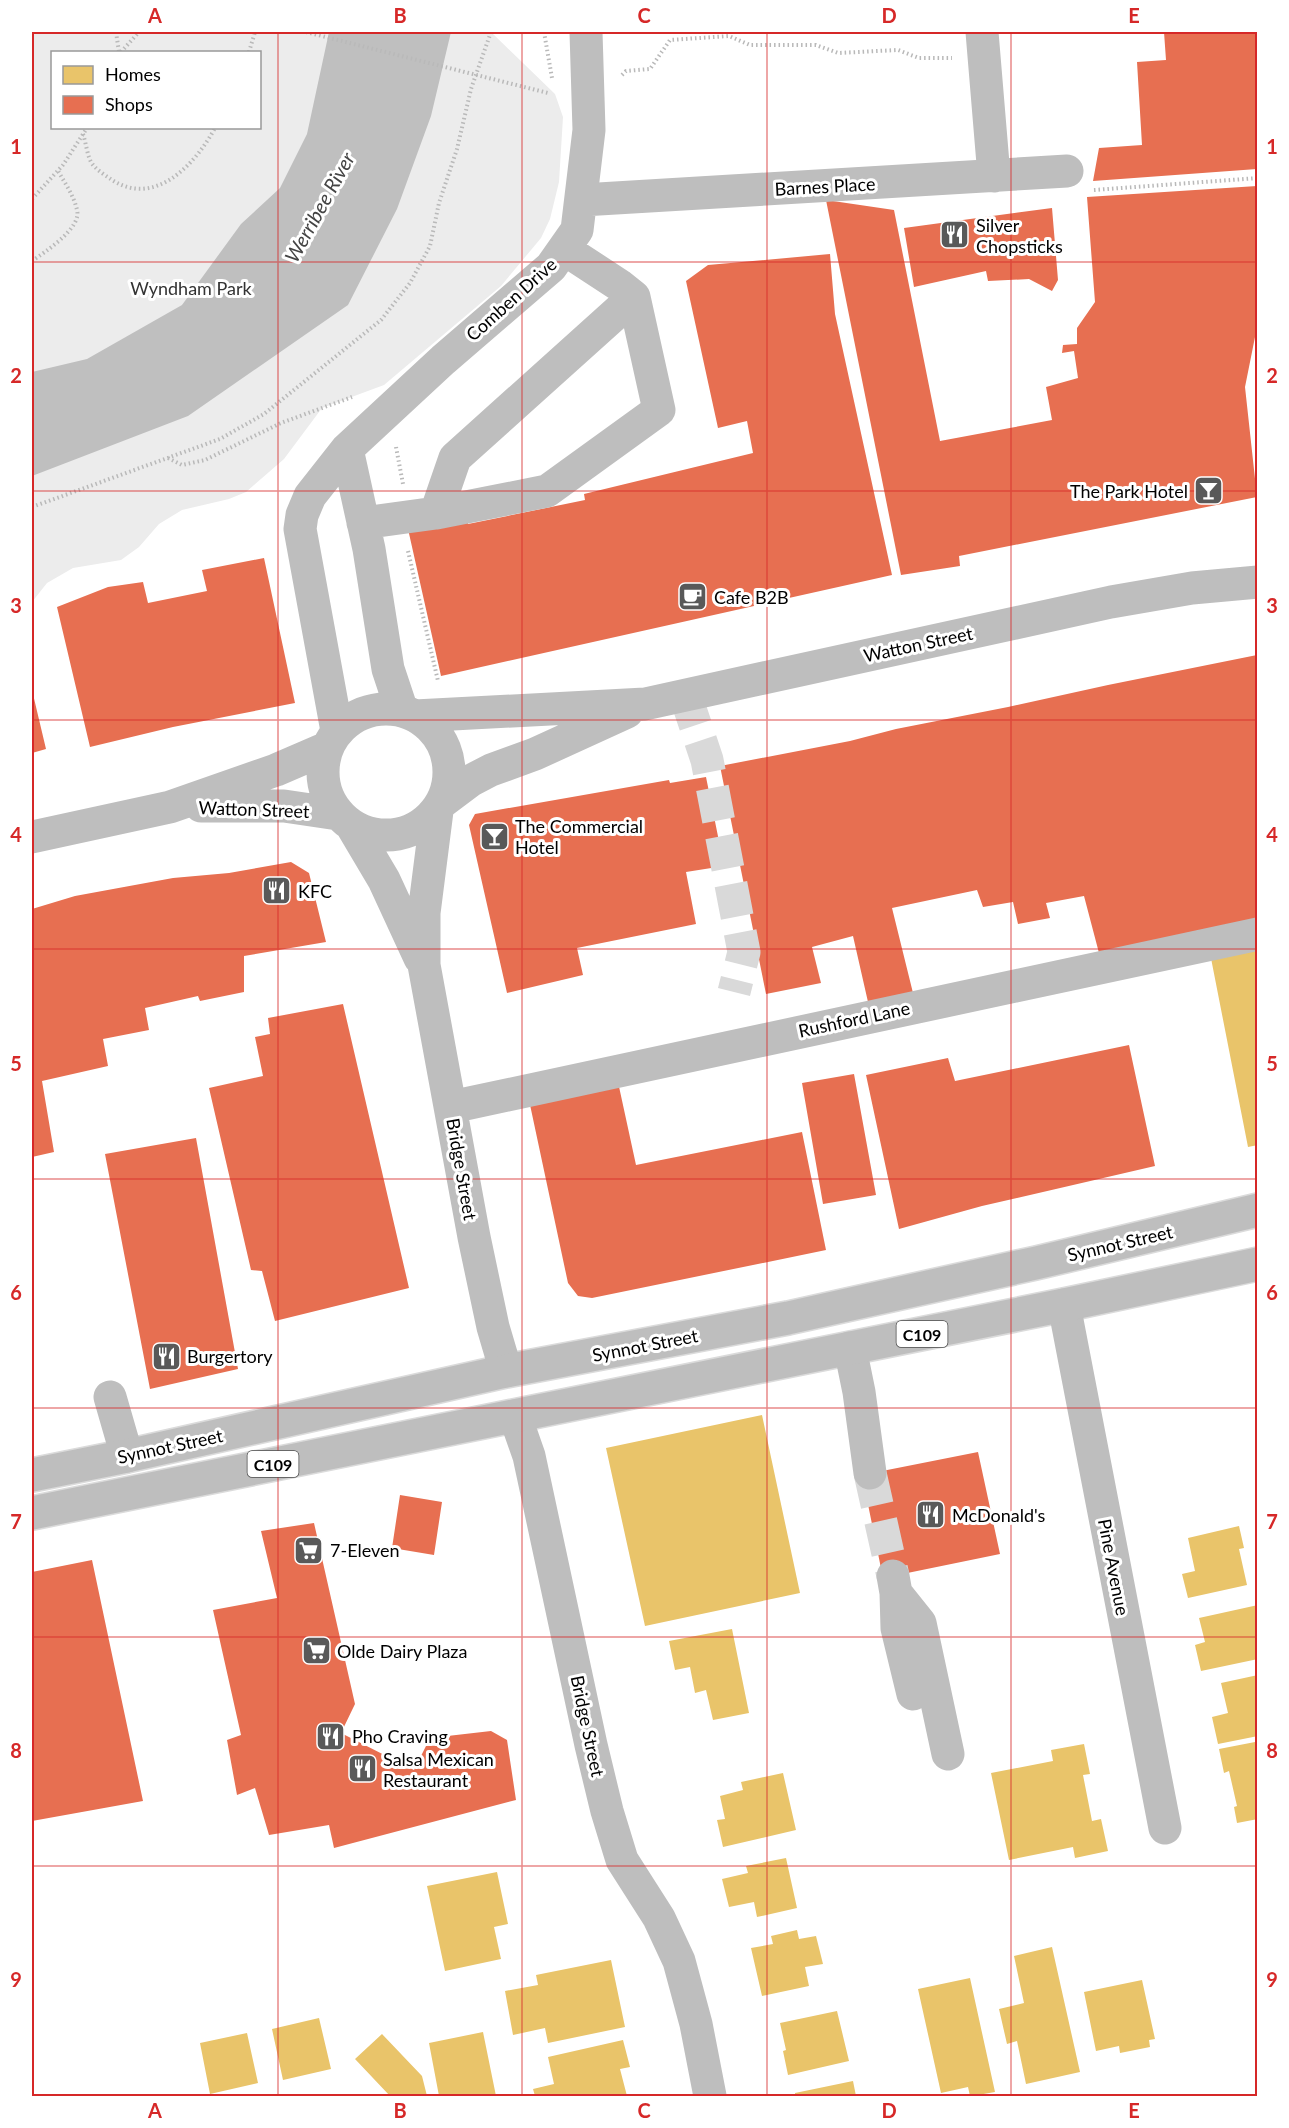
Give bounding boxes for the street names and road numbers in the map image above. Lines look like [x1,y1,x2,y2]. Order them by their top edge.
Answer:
street label: Barnes Place [774,172,876,200]
street label: Comben Drive [461,253,561,345]
street label: Watton Street [861,622,975,666]
street label: Watton Street [198,796,310,822]
street label: Rushford Lane [796,996,912,1042]
street label: Bridge Street [442,1116,482,1222]
street label: Synnot Street [1065,1220,1175,1266]
road number: C109 [896,1321,948,1347]
street label: Synnot Street [590,1324,700,1366]
street label: Synnot Street [115,1424,225,1468]
road number: C109 [248,1451,298,1477]
street label: Pine Avenue [1094,1517,1134,1617]
street label: Bridge Street [567,1673,610,1779]

